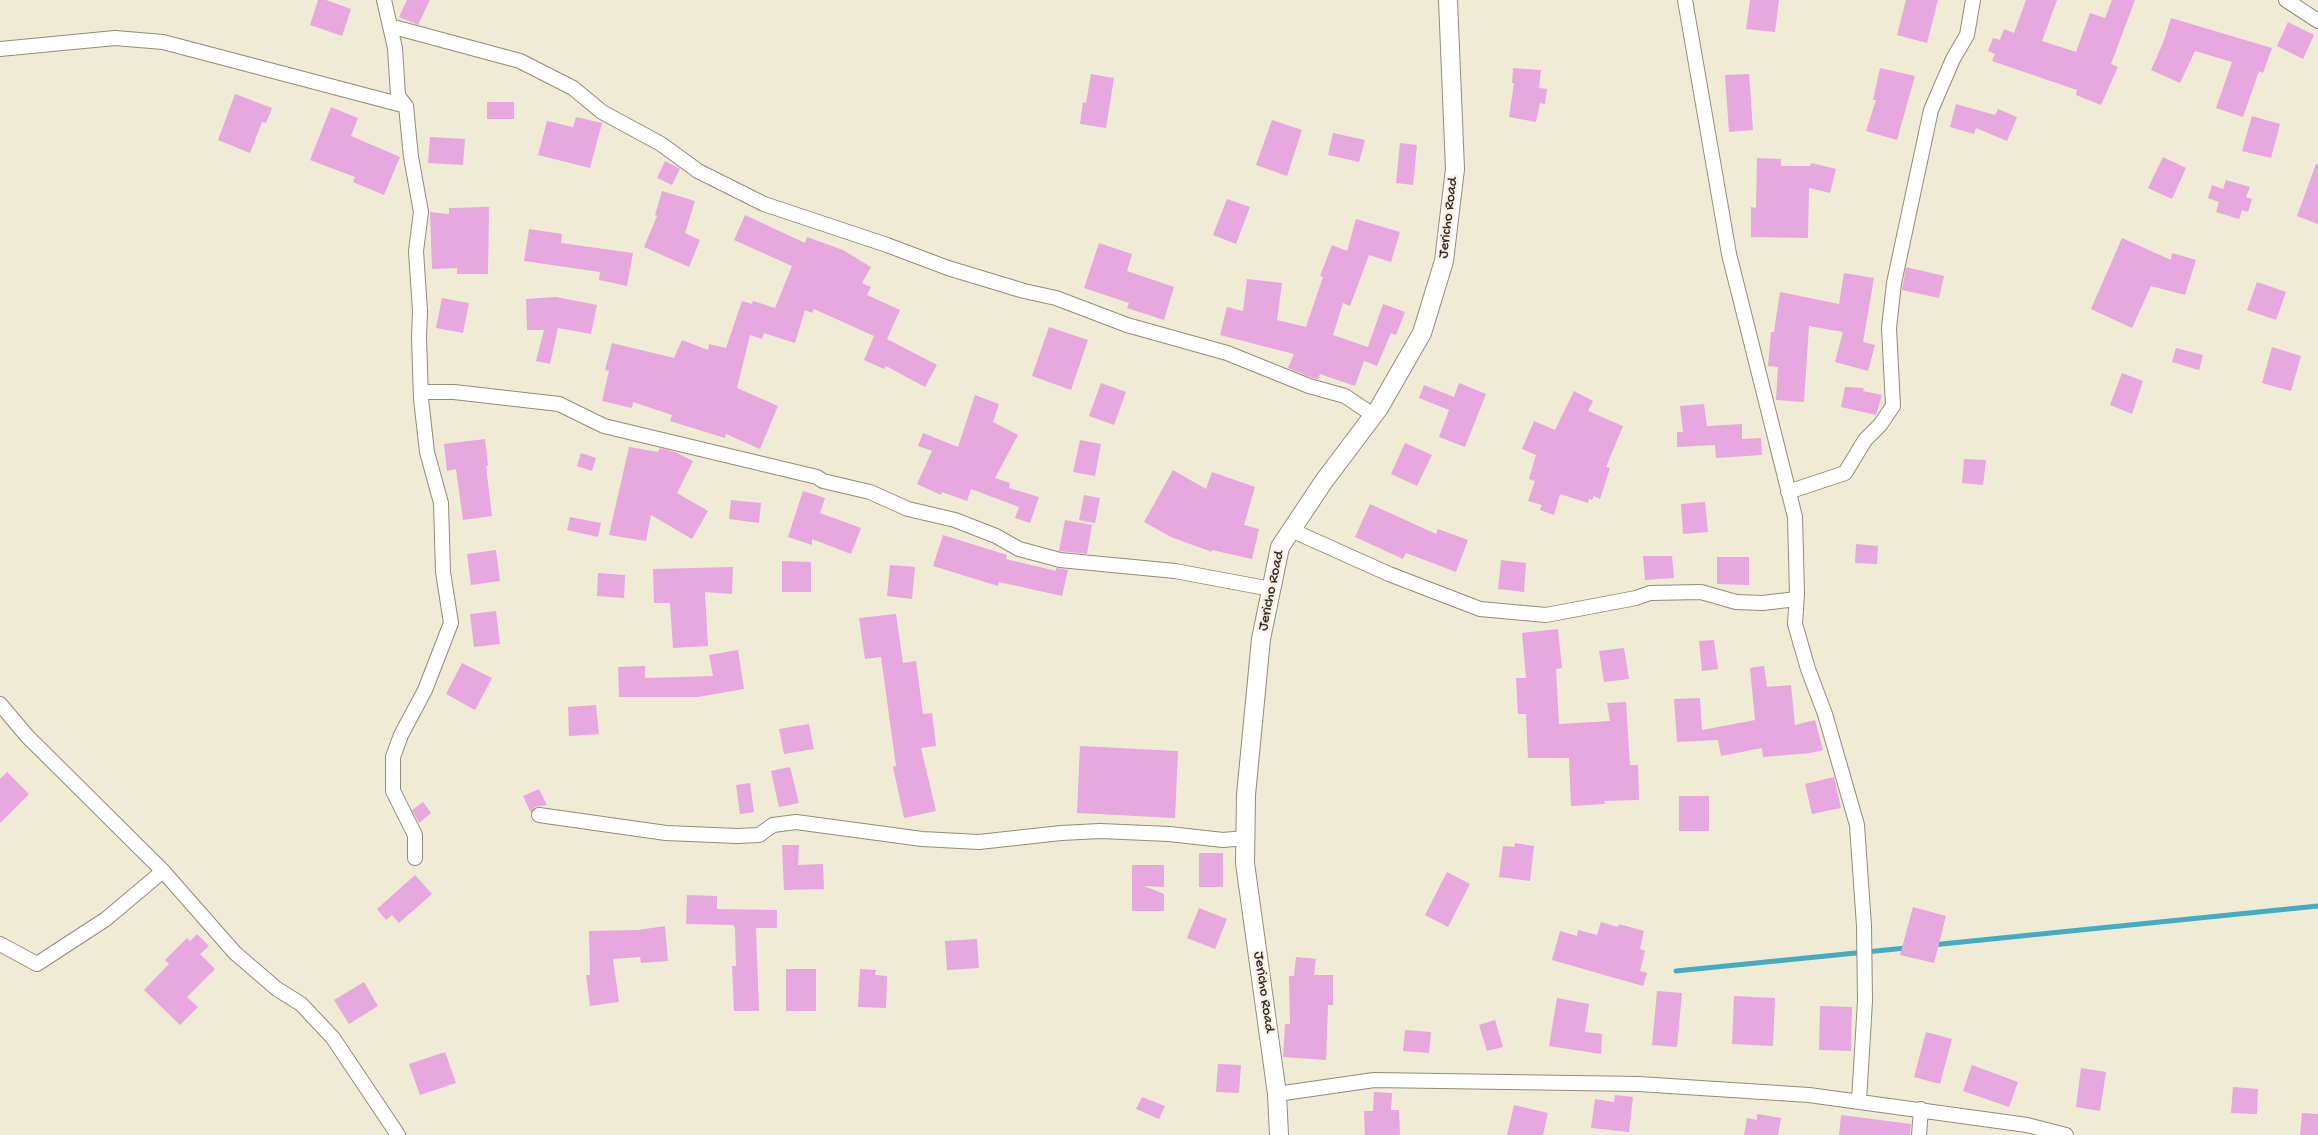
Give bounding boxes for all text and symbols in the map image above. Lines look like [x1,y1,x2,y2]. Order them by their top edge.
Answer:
street label: Jericho Road [1435,176,1463,260]
street label: Jericho Road [1255,549,1289,633]
street label: Jericho Road [1248,950,1278,1034]

